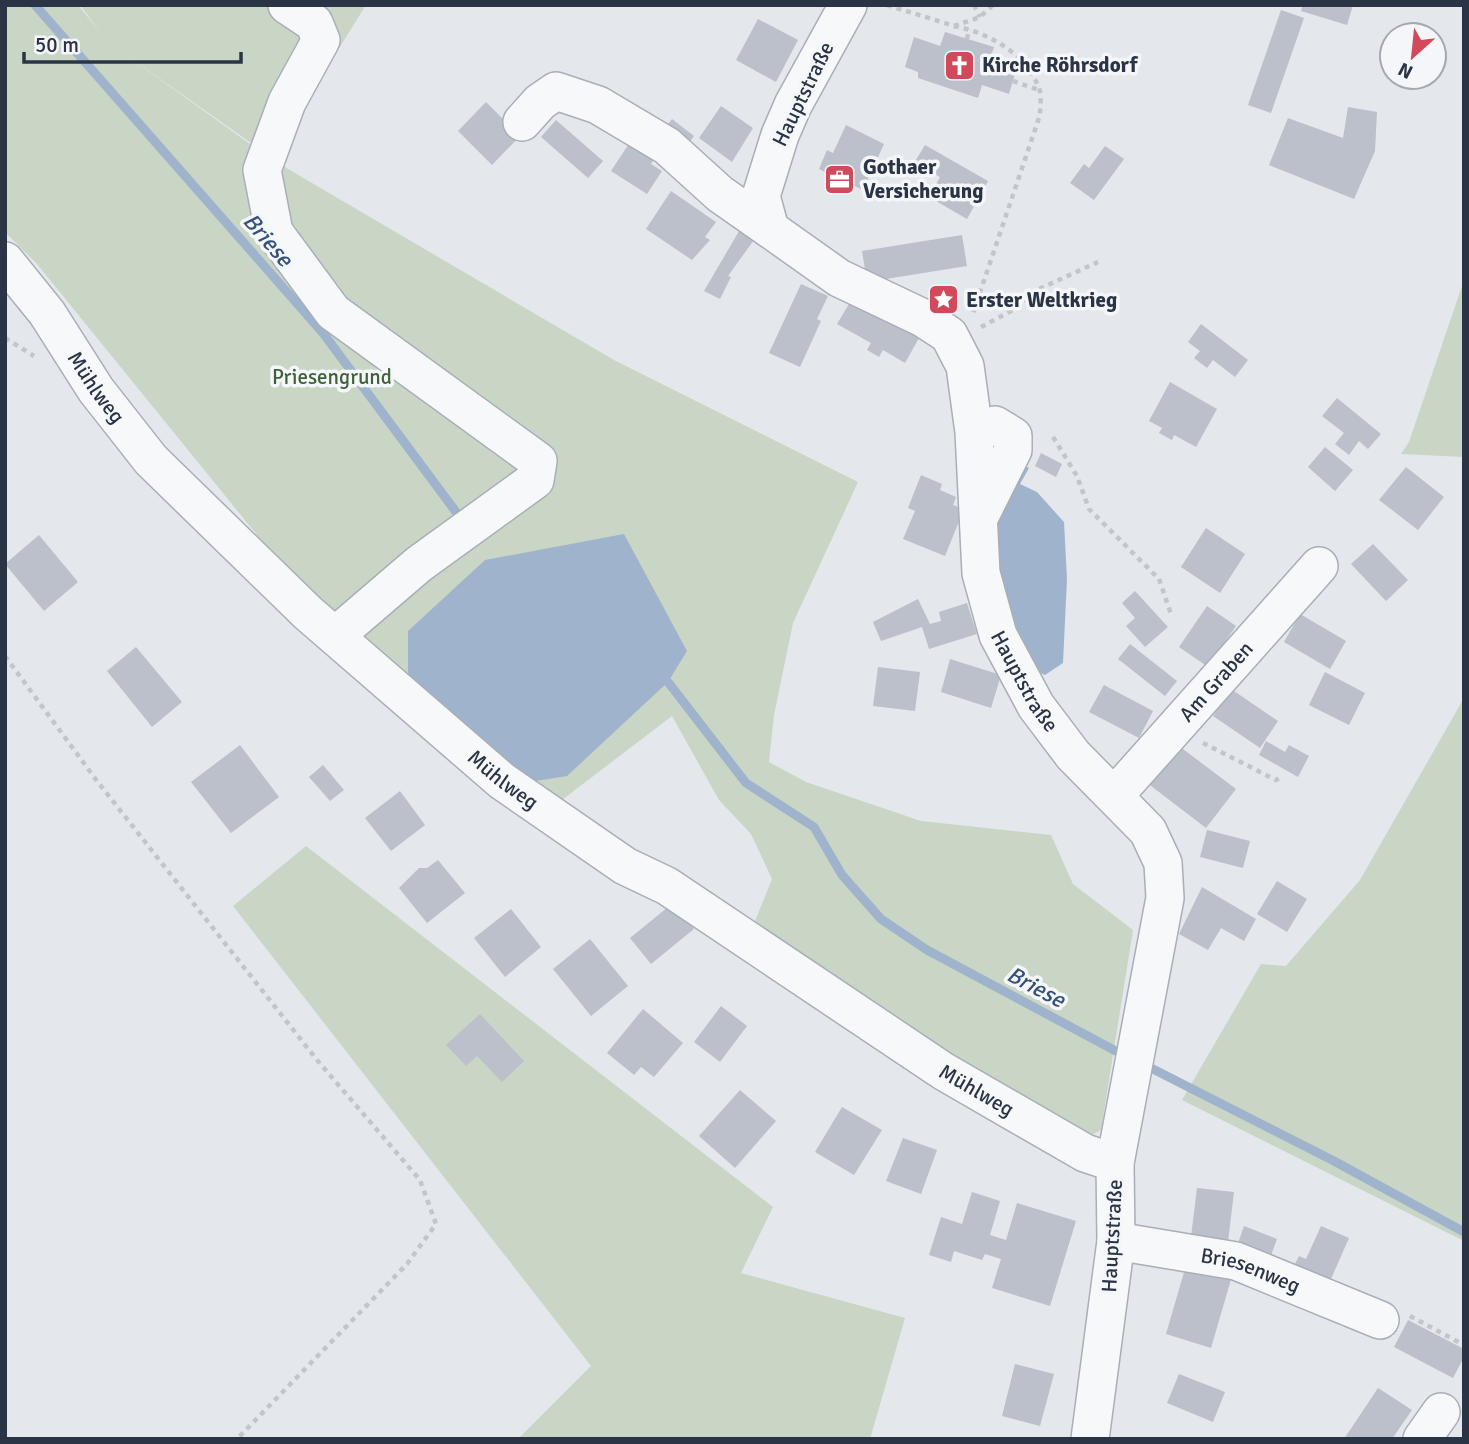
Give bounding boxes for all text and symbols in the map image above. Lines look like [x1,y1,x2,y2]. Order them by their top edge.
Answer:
scale bar [24,21,242,65]
north arrow [1378,21,1448,91]
text: 50 m [35,32,79,58]
street label: Hauptstraße [766,37,840,151]
church icon: Kirche Röhrsdorf [942,48,976,82]
place label: Kirche Röhrsdorf [982,52,1139,78]
text: N [1394,57,1417,84]
place label: Gothaer Versicherung [863,154,984,204]
office icon: Gothaer Versicherung [823,162,857,196]
water label: Briese [237,207,300,274]
place icon: Erster Weltkrieg [926,283,960,317]
place label: Erster Weltkrieg [966,287,1117,313]
street label: Mühlweg [62,346,130,429]
park label: Priesengrund [272,364,392,390]
street label: Hauptstraße [985,626,1064,737]
street label: Am Graben [1173,636,1259,727]
street label: Mühlweg [462,744,543,815]
water label: Briese [1002,960,1071,1015]
street label: Mühlweg [934,1058,1019,1122]
street label: Hauptstraße [1096,1179,1128,1293]
street label: Briesenweg [1199,1242,1304,1299]

